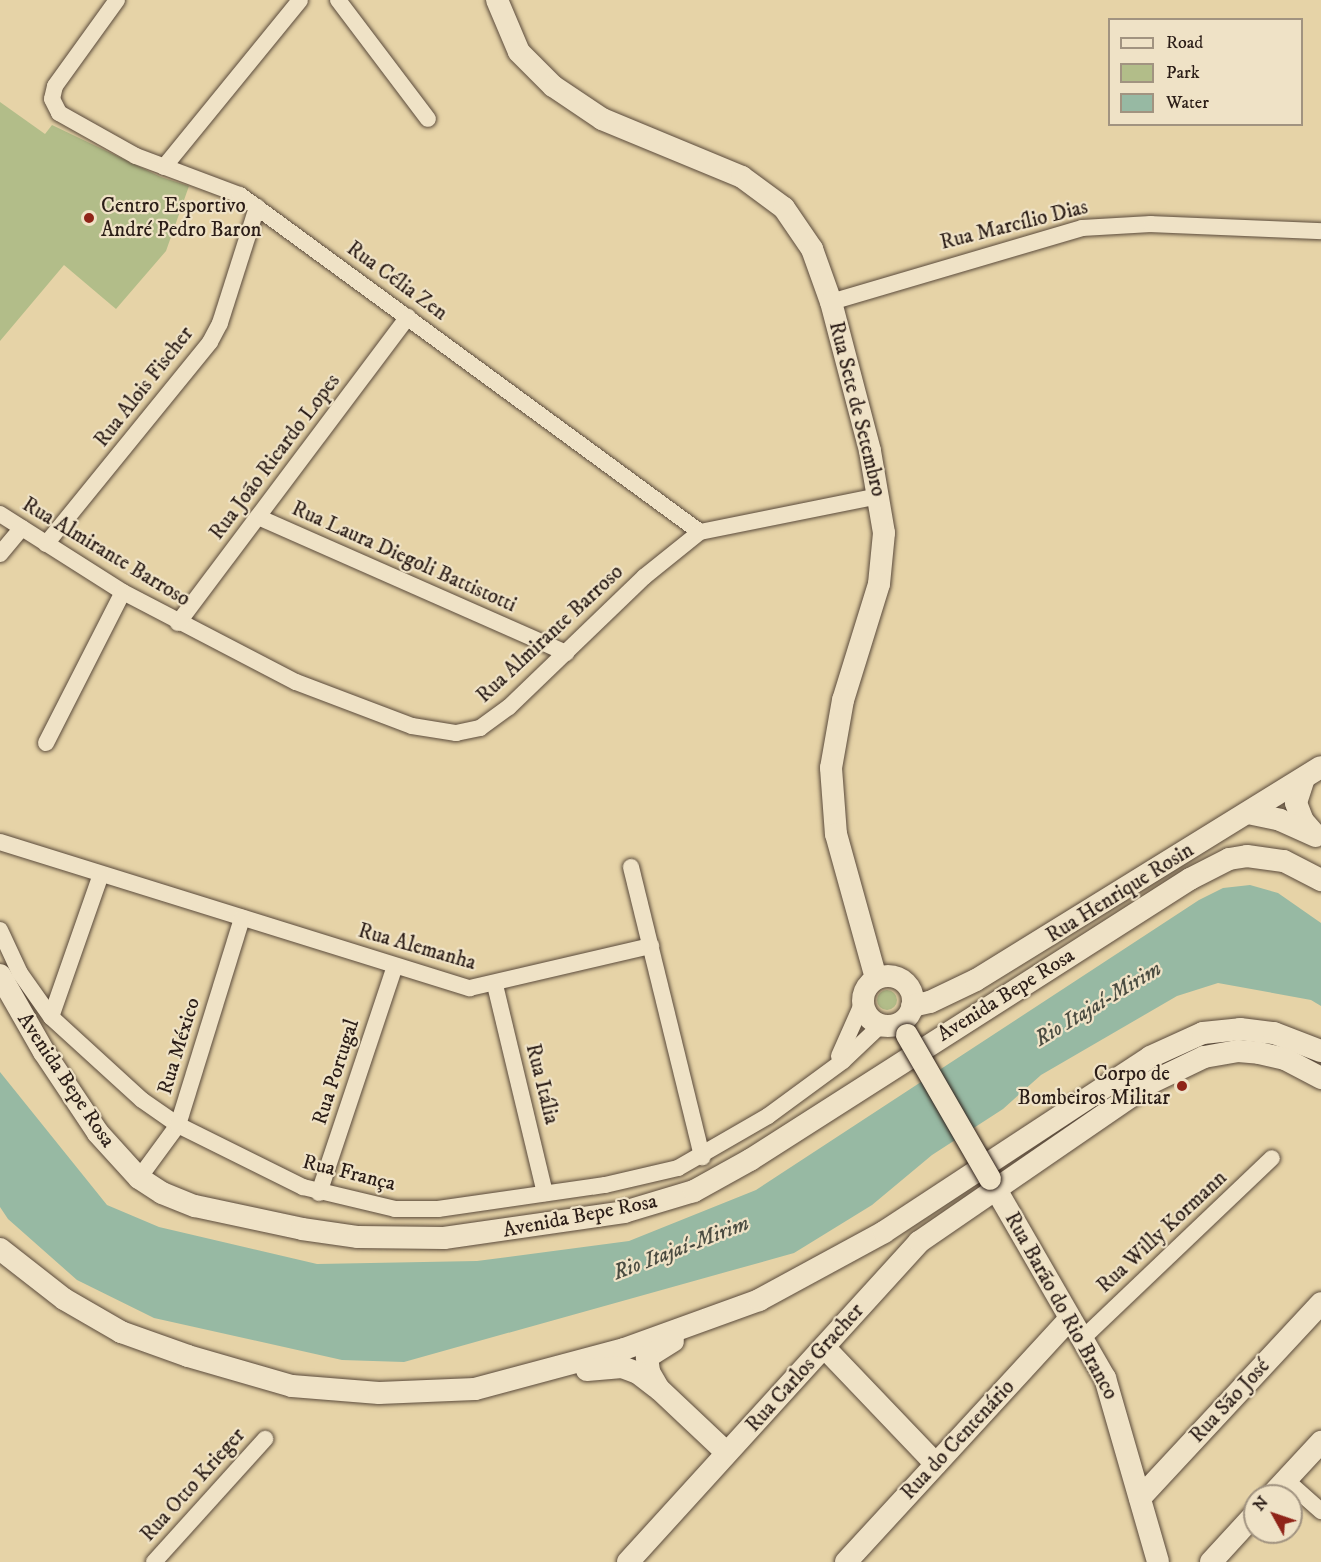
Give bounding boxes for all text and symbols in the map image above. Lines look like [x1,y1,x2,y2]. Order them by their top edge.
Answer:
legend [1108,18,1303,126]
text: Road [1166,32,1203,54]
text: Park [1166,62,1200,84]
text: Water [1166,92,1209,114]
place label: Centro Esportivo André Pedro Baron [101,193,262,243]
street label: Rua Marcílio Dias [938,194,1090,256]
marker: Centro Esportivo André Pedro Baron [82,211,96,225]
street label: Rua Célia Zen [342,236,452,326]
street label: Rua Sete de Setembro [823,319,891,499]
street label: Rua Alois Fischer [89,322,199,452]
street label: Rua João Ricardo Lopes [204,369,346,545]
street label: Rua Almirante Barroso [18,492,194,612]
street label: Rua Laura Diegoli Battistotti [288,496,520,618]
street label: Rua Almirante Barroso [471,560,629,708]
street label: Rua Henrique Rosin [1042,838,1198,948]
street label: Rua Alemanha [355,918,479,976]
street label: Avenida Bepe Rosa [933,943,1079,1047]
water label: Rio Itajaí-Mirim [1030,956,1166,1052]
street label: Rua México [152,994,206,1098]
street label: Avenida Bepe Rosa [12,1008,120,1152]
street label: Rua Portugal [307,1016,365,1128]
street label: Rua Itália [520,1041,564,1127]
place label: Corpo de Bombeiros Militar [1018,1061,1170,1111]
marker: Corpo de Bombeiros Militar [1175,1079,1189,1093]
street label: Rua França [300,1149,398,1197]
street label: Rua Willy Kormann [1092,1165,1232,1299]
street label: Avenida Bepe Rosa [501,1189,659,1243]
street label: Rua Barão do Rio Branco [999,1208,1123,1404]
water label: Rio Itajaí-Mirim [609,1210,753,1286]
street label: Rua Carlos Gracher [741,1299,869,1437]
street label: Rua São José [1185,1354,1275,1448]
street label: Rua do Centenário [896,1375,1020,1505]
street label: Rua Otto Krieger [135,1423,251,1547]
north arrow [1243,1484,1303,1544]
text: N [1249,1492,1273,1515]

